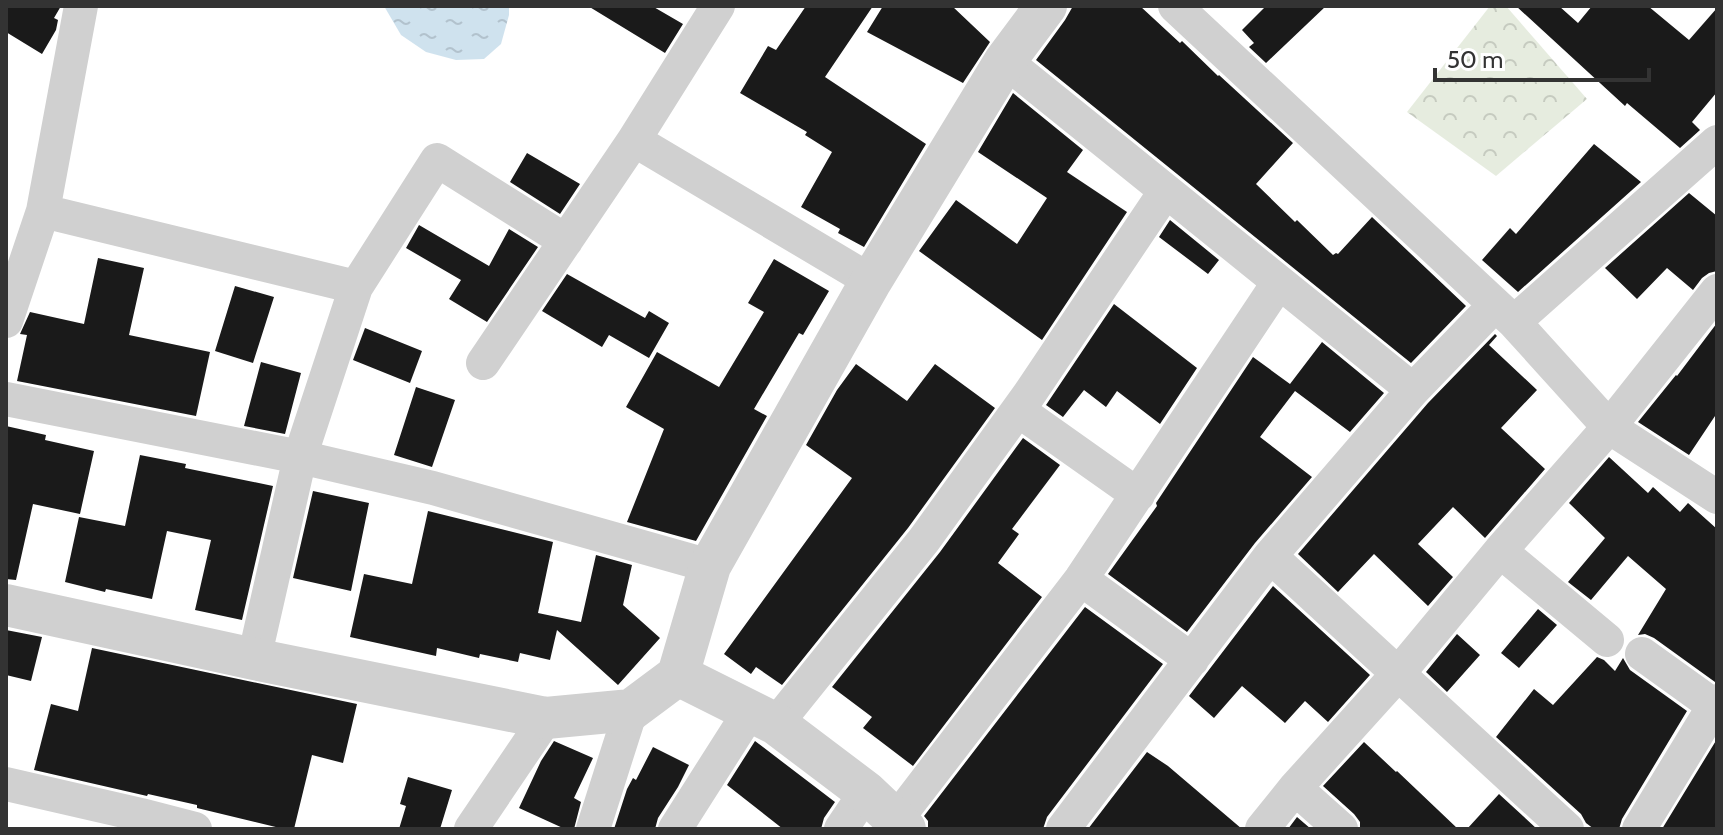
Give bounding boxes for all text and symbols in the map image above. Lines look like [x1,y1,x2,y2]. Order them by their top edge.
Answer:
scale bar [1435,32,1649,82]
text: 50 m [1447,45,1503,74]

